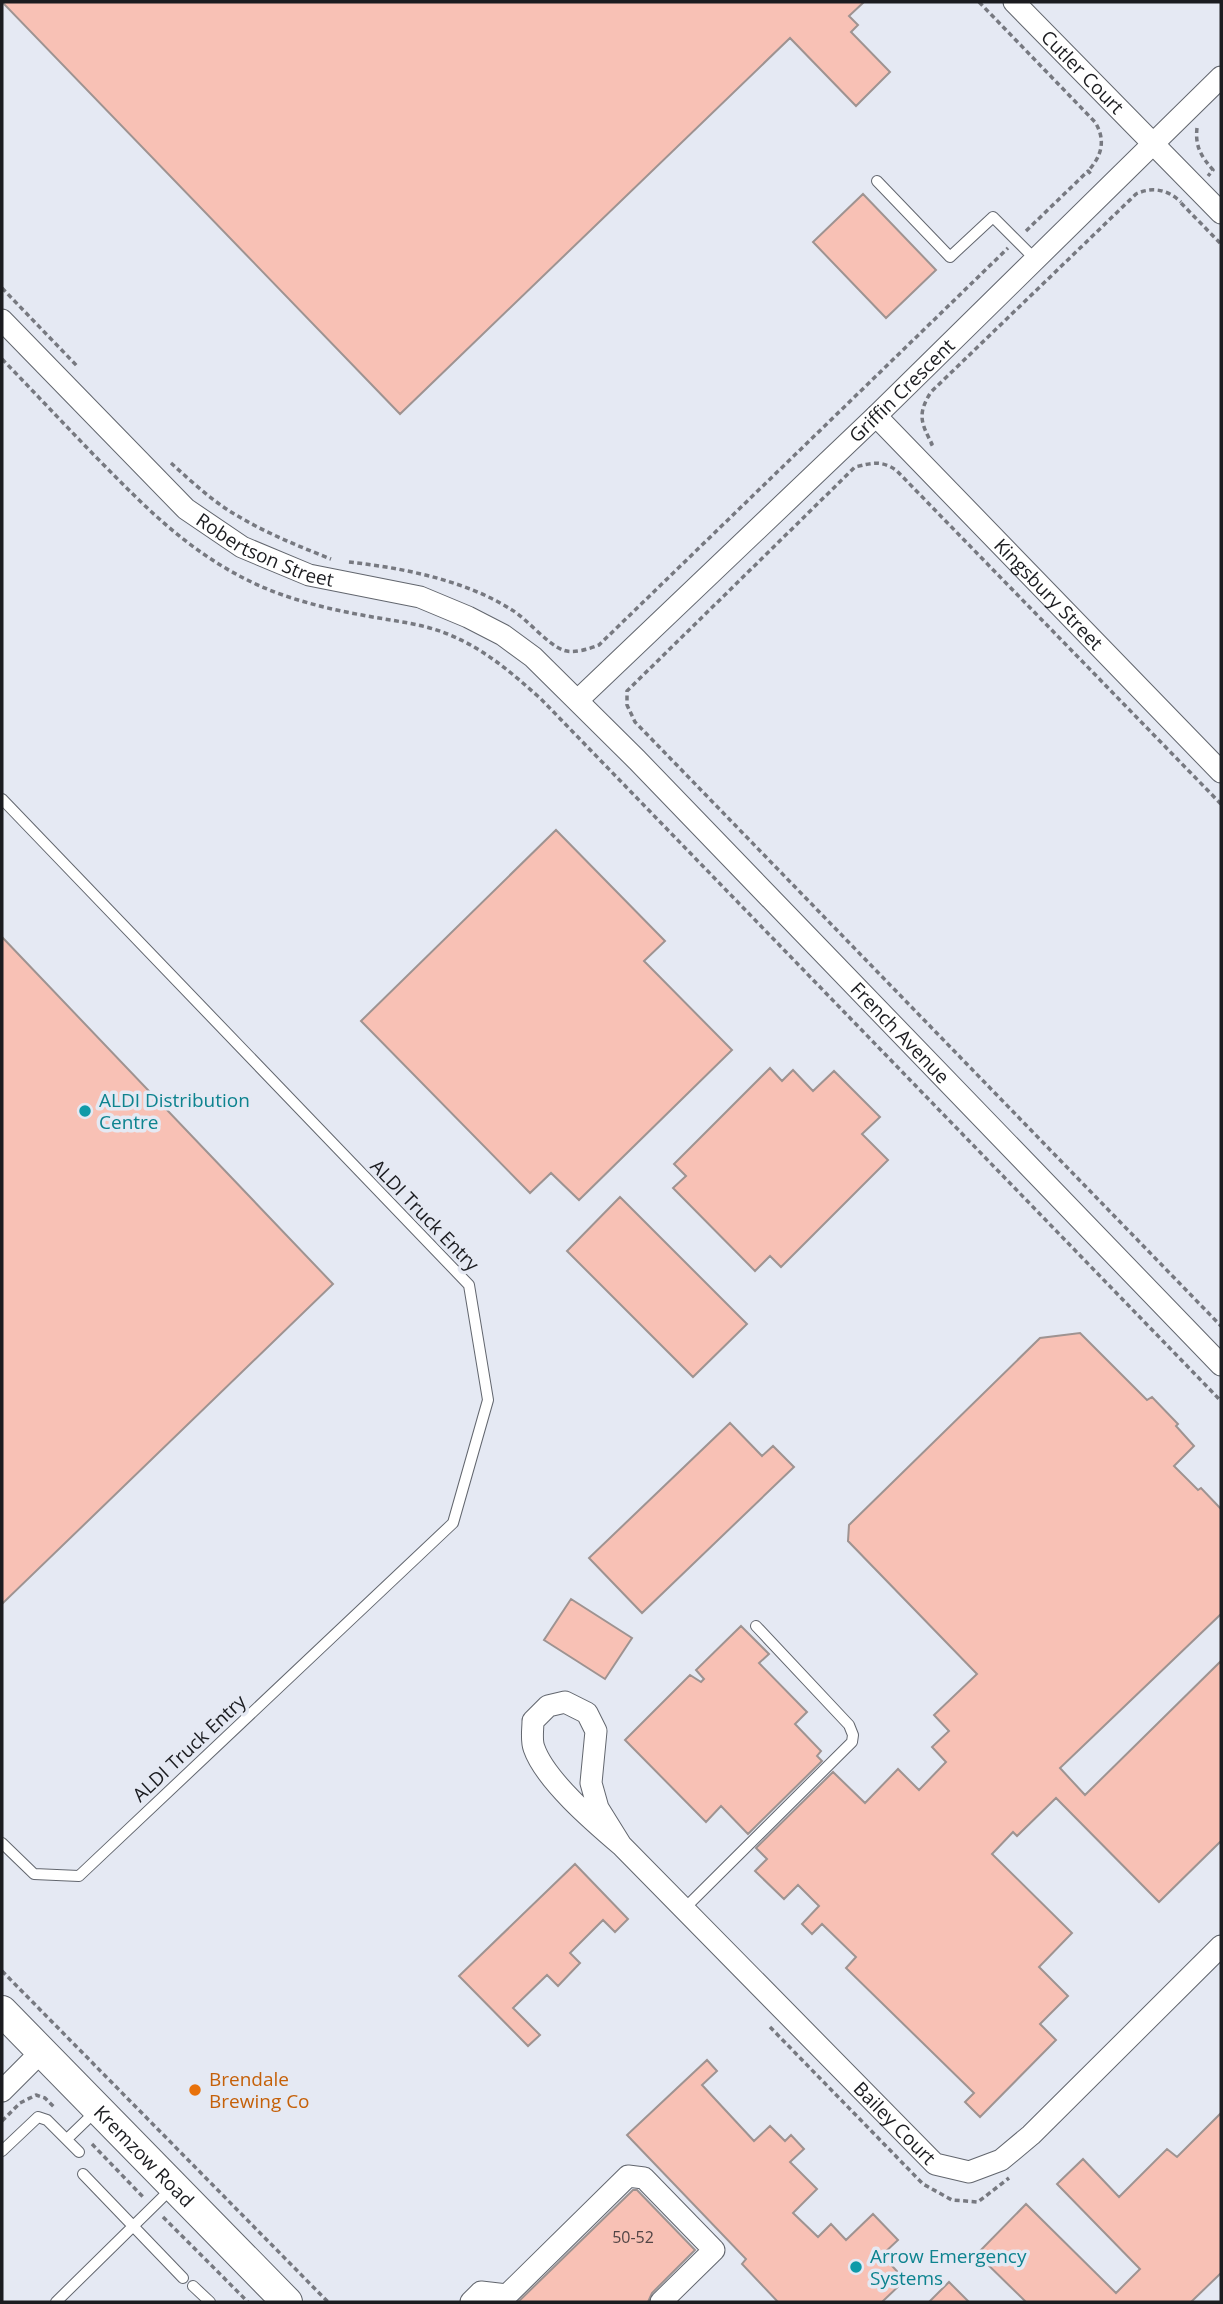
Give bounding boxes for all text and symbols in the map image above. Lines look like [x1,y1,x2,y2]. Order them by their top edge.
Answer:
street label: Cutler Court [1035,24,1130,120]
street label: Griffin Crescent [843,333,960,448]
street label: Robertson Street [191,507,336,593]
street label: Kingsbury Street [988,533,1109,656]
street label: French Avenue [845,976,955,1089]
place label: ALDI Distribution Centre [99,1087,250,1135]
marker: ALDI Distribution Centre [77,1103,93,1119]
street label: ALDI Truck Entry [365,1153,485,1277]
street label: ALDI Truck Entry [127,1688,252,1807]
place label: Brendale Brewing Co [209,2066,310,2114]
street label: Bailey Court [848,2076,942,2171]
marker: Brendale Brewing Co [187,2082,203,2098]
street label: Kremzow Road [88,2099,200,2213]
house number: 50-52 [612,2226,654,2248]
place label: Arrow Emergency Systems [870,2243,1027,2291]
marker: Arrow Emergency Systems [848,2259,864,2275]

